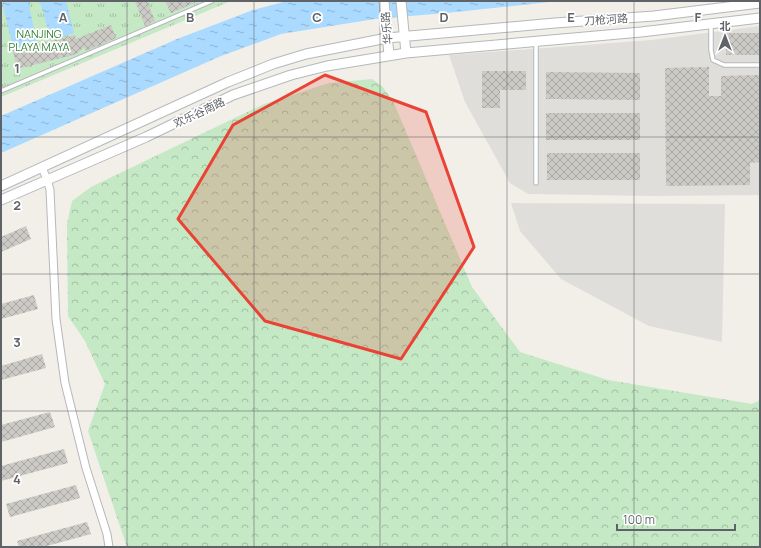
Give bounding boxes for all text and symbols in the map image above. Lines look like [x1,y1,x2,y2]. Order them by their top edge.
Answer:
text: A [59,8,68,26]
text: B [186,8,194,26]
text: C [312,8,322,26]
text: D [439,8,449,26]
text: E [567,8,575,26]
text: F [695,8,702,26]
street label: 刀枪河路 [584,10,628,28]
street label: 华乐路 [377,11,395,45]
north arrow [705,16,745,56]
text: 北 [720,18,731,33]
park label: NANJING PLAYA MAYA [9,26,70,54]
text: 1 [14,59,20,77]
street label: 欢乐谷南路 [171,94,227,130]
text: 2 [13,196,21,214]
text: 3 [13,333,21,351]
text: 4 [13,470,21,488]
scale bar [617,506,735,532]
text: 100 m [623,511,655,528]

